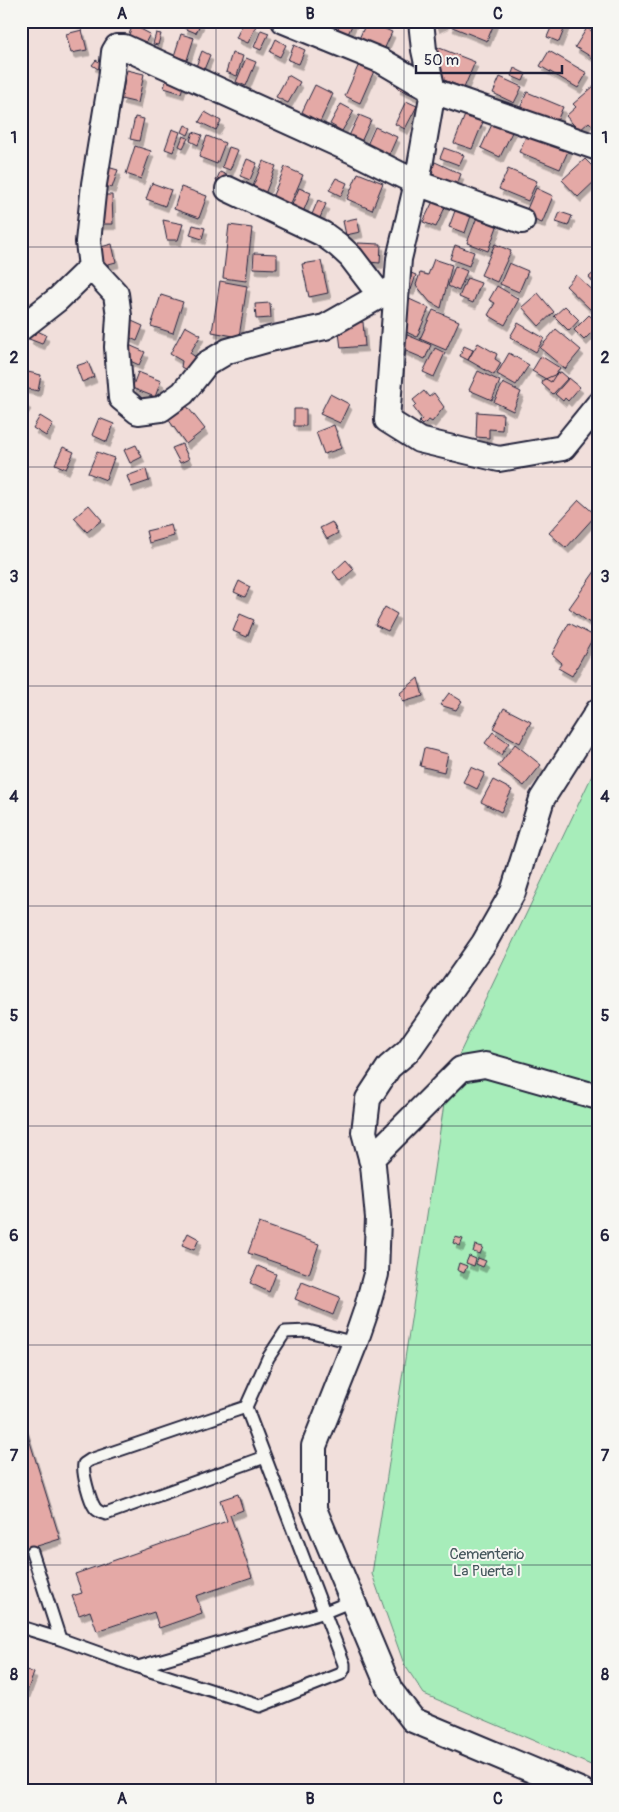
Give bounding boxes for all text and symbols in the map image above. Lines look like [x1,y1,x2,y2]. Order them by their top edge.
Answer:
text: A [117,4,128,24]
text: B [305,4,315,24]
text: C [493,4,503,24]
scale bar [416,42,563,74]
text: 50 m [424,51,459,70]
text: 1 [11,128,17,148]
text: 1 [602,128,608,148]
text: 2 [10,348,19,368]
text: 2 [601,348,610,368]
text: 3 [10,567,19,587]
text: 3 [601,567,610,587]
text: 4 [9,787,19,807]
text: 4 [600,787,610,807]
text: 5 [10,1006,19,1026]
text: 5 [601,1006,610,1026]
text: 6 [9,1226,19,1246]
text: 6 [600,1226,610,1246]
text: 7 [10,1446,19,1466]
text: 7 [601,1446,610,1466]
park label: Cementerio La Puerta I [450,1545,524,1581]
text: 8 [10,1665,18,1685]
text: 8 [601,1665,609,1685]
text: A [117,1789,128,1809]
text: B [305,1789,315,1809]
text: C [493,1789,503,1809]

